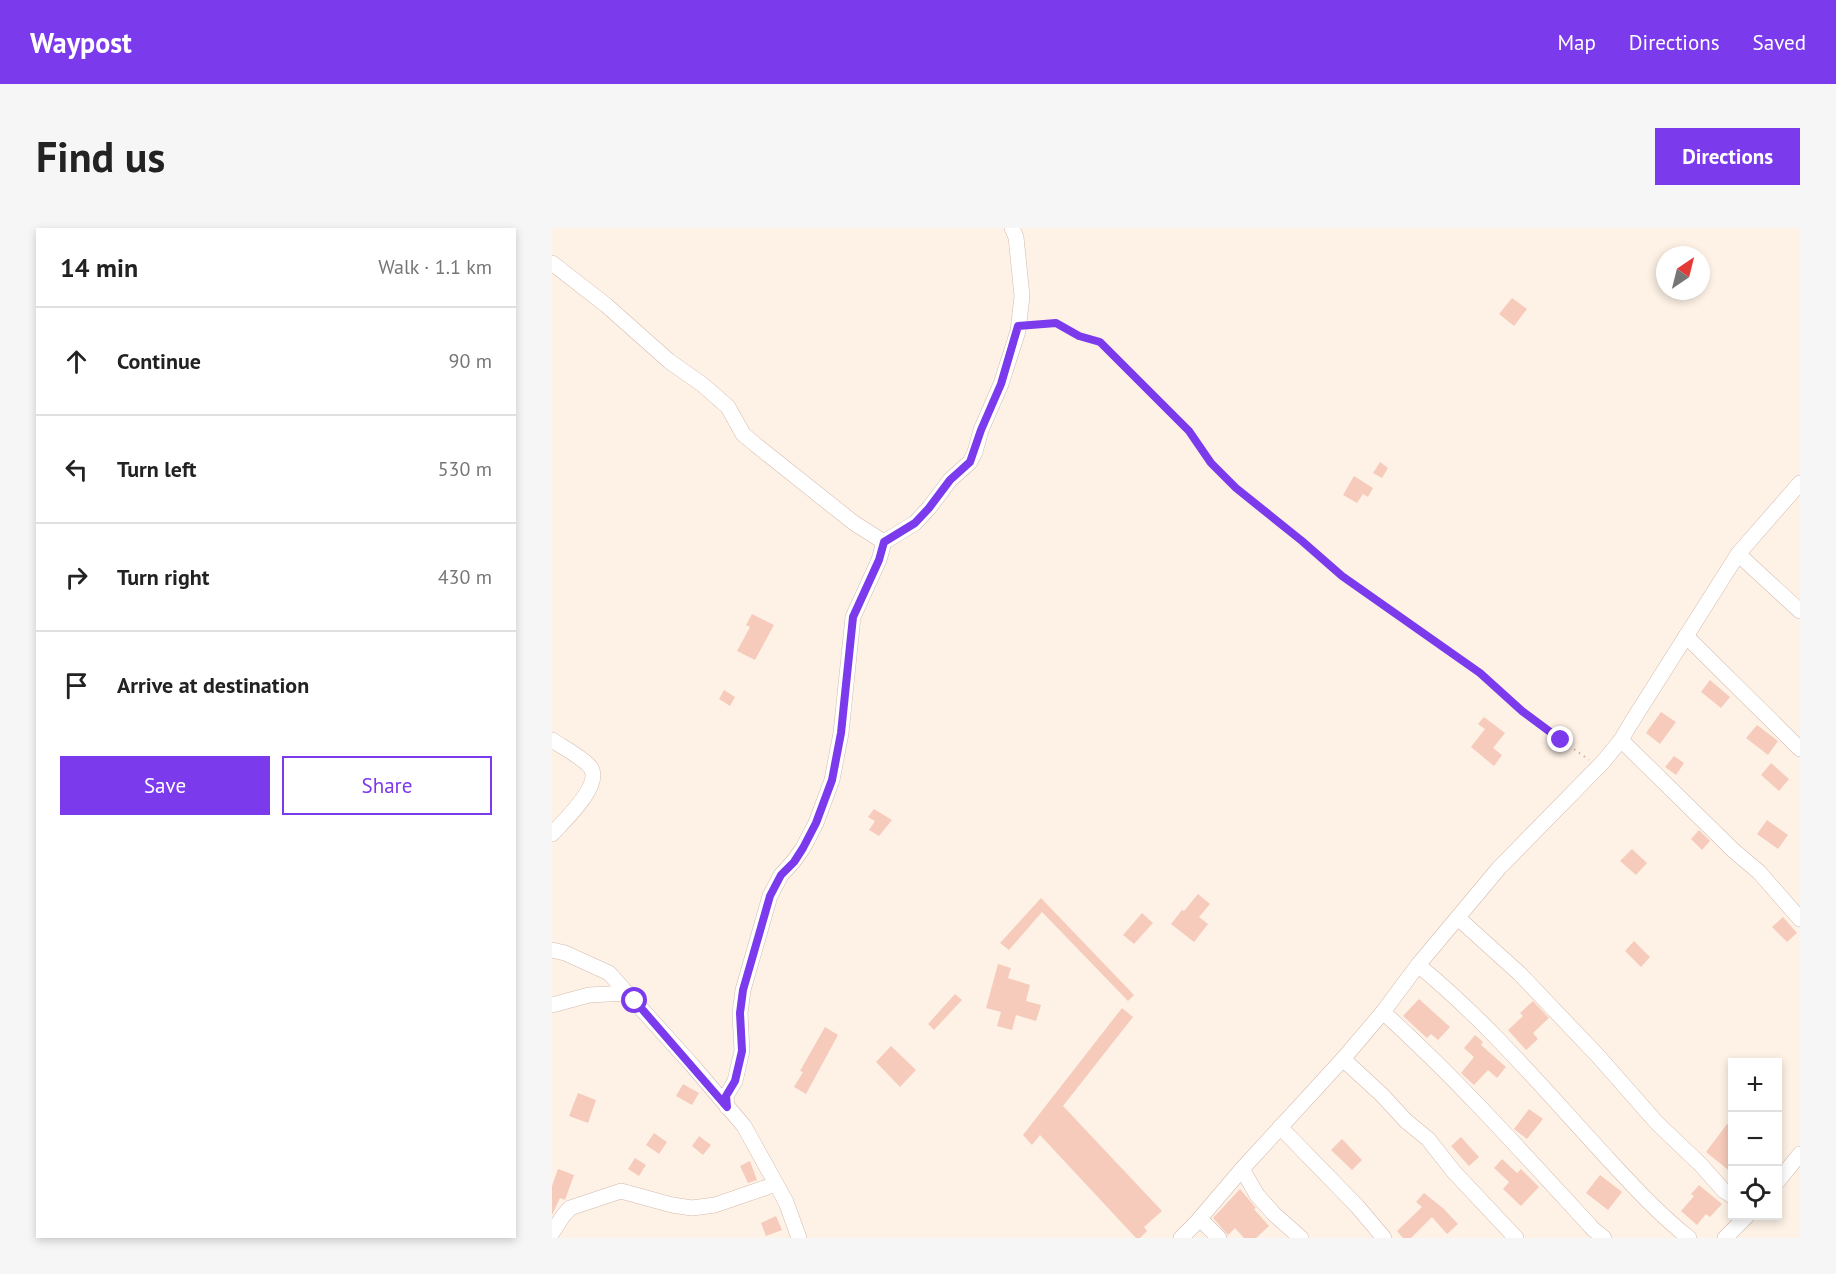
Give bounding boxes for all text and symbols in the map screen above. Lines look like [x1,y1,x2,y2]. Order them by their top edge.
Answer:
text: Waypost [30,24,132,61]
text: Map [1557,29,1596,56]
text: Directions [1629,29,1720,56]
text: Saved [1753,29,1806,56]
button: Directions [1655,128,1800,185]
text: Find us [36,129,165,184]
north arrow [1656,246,1710,300]
text: 14 min [60,251,138,284]
text: Walk · 1.1 km [378,254,492,280]
icon: ahead [60,345,93,378]
text: Continue [117,347,201,375]
text: 90 m [449,348,492,374]
icon: left [60,453,93,486]
text: Turn left [117,455,197,483]
text: 530 m [438,456,492,482]
icon: right [60,561,93,594]
text: Turn right [117,563,209,591]
text: 430 m [438,564,492,590]
icon: arrive [60,669,93,702]
text: Arrive at destination [117,671,309,699]
route end [1547,726,1573,752]
button: Save [60,756,270,815]
button: Share [282,756,492,815]
route start [621,987,647,1013]
map controls [1728,1058,1782,1220]
button: + [1728,1058,1782,1112]
button: − [1728,1112,1782,1166]
button: locate [1728,1166,1782,1220]

